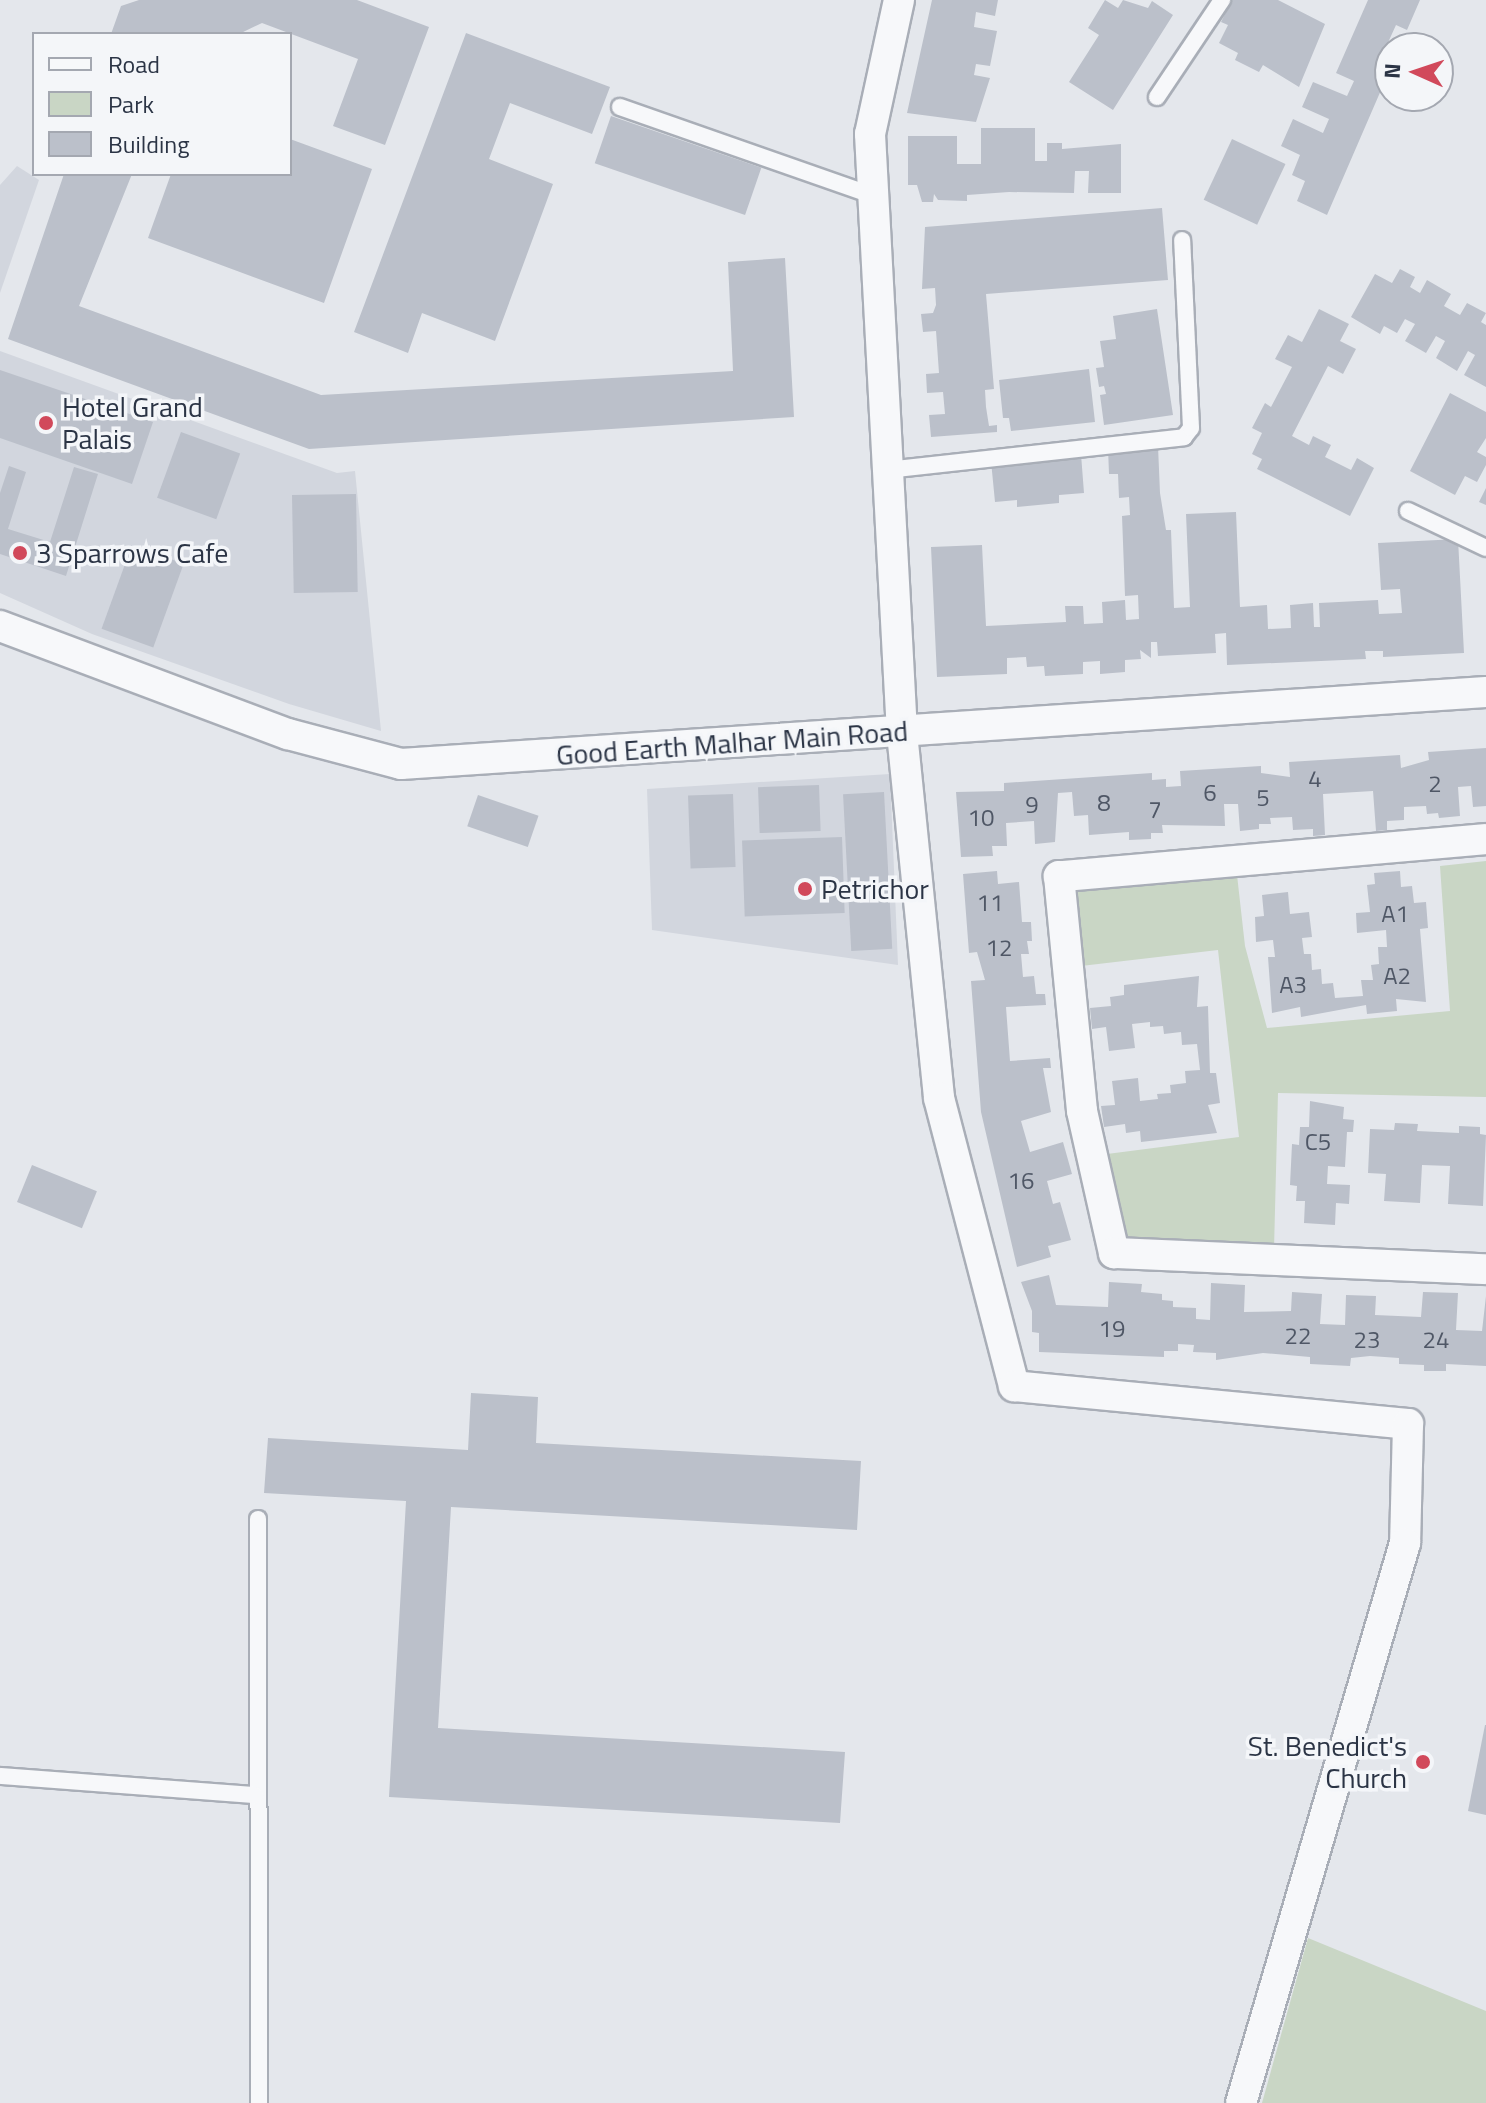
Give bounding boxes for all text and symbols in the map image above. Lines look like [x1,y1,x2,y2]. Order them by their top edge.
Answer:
legend [32,32,292,176]
north arrow [1374,32,1454,112]
text: Road [108,46,160,82]
text: N [1375,62,1409,79]
text: Park [108,86,154,122]
text: Building [108,126,190,162]
place label: Hotel Grand Palais [62,390,203,456]
marker: Hotel Grand Palais [37,414,55,432]
place label: 3 Sparrows Cafe [36,536,228,570]
marker: 3 Sparrows Cafe [11,544,29,562]
street label: Good Earth Malhar Main Road [555,714,909,772]
house number: 4 [1308,765,1322,793]
house number: 2 [1428,770,1442,798]
house number: 6 [1203,779,1217,807]
house number: 5 [1256,784,1270,812]
house number: 8 [1097,789,1111,817]
house number: 9 [1025,791,1039,819]
house number: 7 [1148,796,1162,824]
house number: 10 [968,804,994,832]
place label: Petrichor [821,872,929,906]
marker: Petrichor [796,880,814,898]
house number: 11 [977,889,1003,917]
house number: A1 [1381,900,1409,928]
house number: 12 [986,934,1012,962]
house number: A2 [1383,962,1411,990]
house number: A3 [1279,971,1307,999]
house number: C5 [1305,1128,1331,1156]
house number: 16 [1008,1167,1034,1195]
house number: 19 [1099,1315,1125,1343]
house number: 22 [1285,1322,1311,1350]
house number: 23 [1354,1326,1380,1354]
house number: 24 [1423,1326,1449,1354]
place label: St. Benedict's Church [1248,1729,1407,1795]
marker: St. Benedict's Church [1414,1753,1432,1771]

